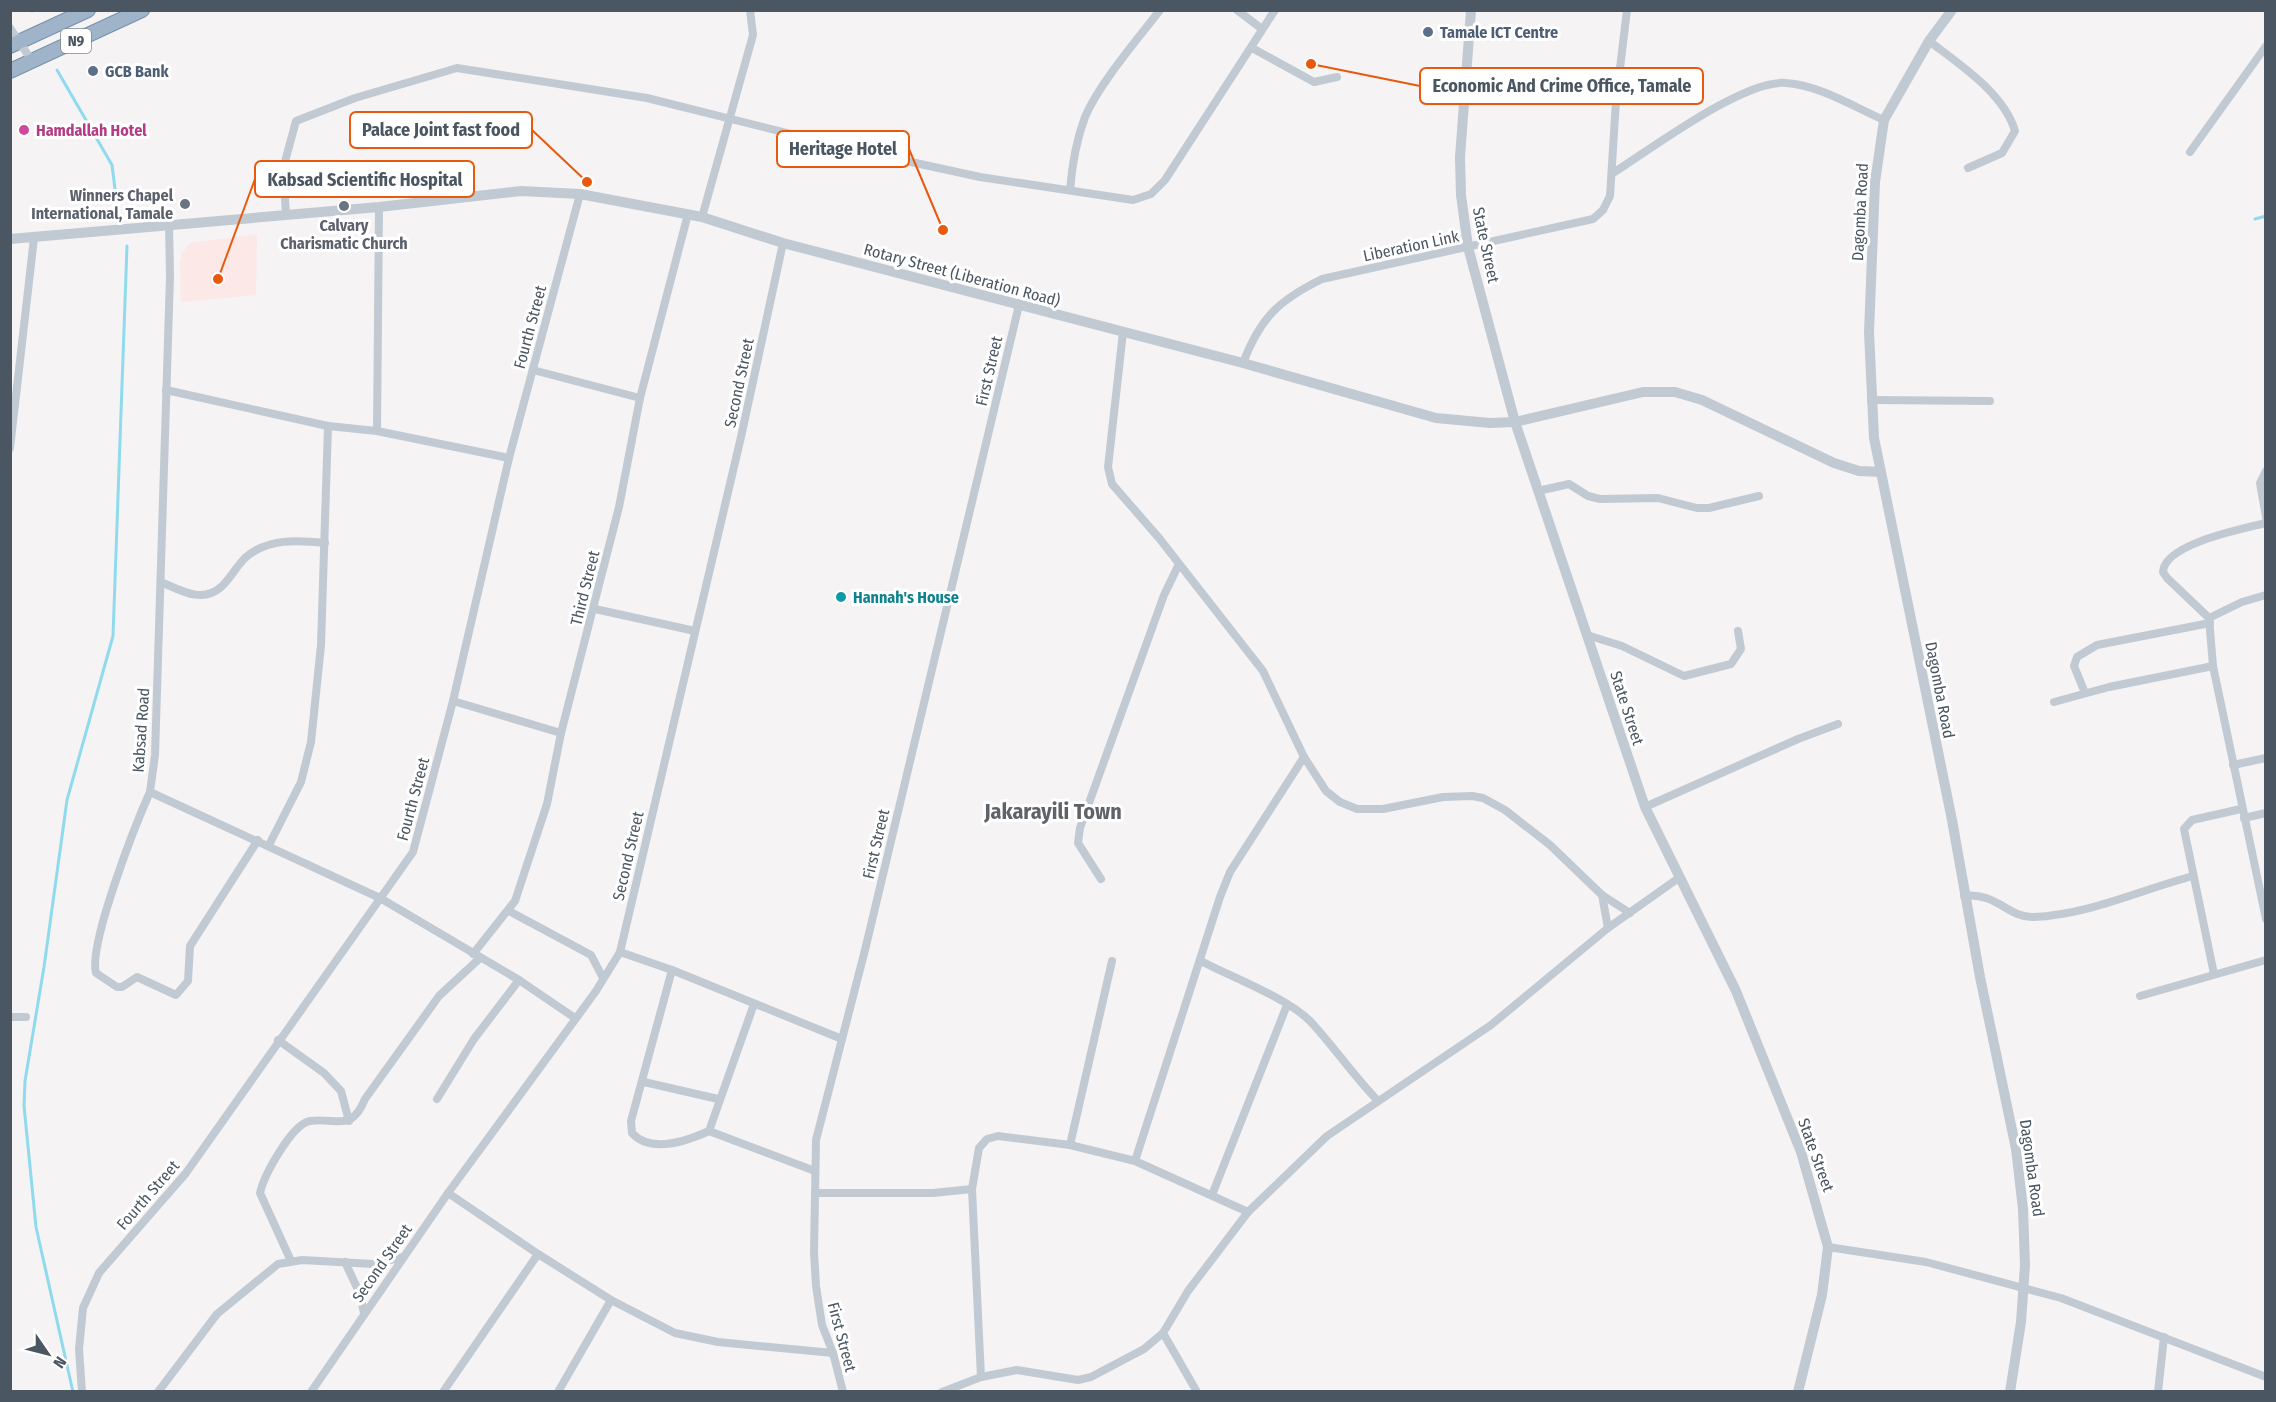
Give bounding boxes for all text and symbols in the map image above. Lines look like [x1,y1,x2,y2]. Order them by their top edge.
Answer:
place label: Tamale ICT Centre [1440,23,1558,42]
marker: Tamale ICT Centre [1421,25,1435,39]
road number: N9 [61,29,91,53]
place label: GCB Bank [105,62,169,81]
marker: GCB Bank [86,64,100,78]
callout: Economic And Crime Office, Tamale [1420,68,1703,104]
text: Economic And Crime Office, Tamale [1433,75,1691,97]
callout: Palace Joint fast food [350,112,532,148]
text: Palace Joint fast food [362,119,520,141]
place label: Hamdallah Hotel [36,121,147,140]
marker: Hamdallah Hotel [17,123,31,137]
callout: Heritage Hotel [777,131,909,167]
text: Heritage Hotel [789,138,897,160]
callout: Kabsad Scientific Hospital [255,161,474,197]
street label: Dagomba Road [1848,163,1872,261]
text: Kabsad Scientific Hospital [268,169,462,191]
place label: Winners Chapel International, Tamale [31,186,174,223]
marker: Winners Chapel International, Tamale [178,197,192,211]
marker: Calvary Charismatic Church [337,199,351,213]
street label: State Street [1469,205,1503,285]
place label: Calvary Charismatic Church [280,216,408,253]
street label: Liberation Link [1361,226,1461,265]
street label: Rotary Street (Liberation Road) [862,240,1062,310]
street label: Fourth Street [510,282,550,371]
street label: First Street [972,334,1006,408]
street label: Second Street [720,336,758,429]
street label: Third Street [567,548,604,628]
place label: Hannah's House [853,588,959,607]
marker: Hannah's House [834,590,848,604]
street label: Dagomba Road [1921,640,1959,740]
street label: State Street [1606,668,1648,748]
street label: Kabsad Road [129,687,153,773]
street label: Fourth Street [393,754,433,843]
district label: Jakarayili Town [983,798,1122,825]
street label: First Street [859,807,893,881]
street label: Second Street [609,809,648,902]
street label: State Street [1794,1116,1838,1195]
street label: Dagomba Road [2016,1118,2048,1218]
street label: Fourth Street [113,1156,184,1234]
street label: Second Street [348,1220,416,1306]
street label: First Street [824,1300,861,1375]
north arrow [18,1324,78,1384]
text: N [49,1353,70,1372]

